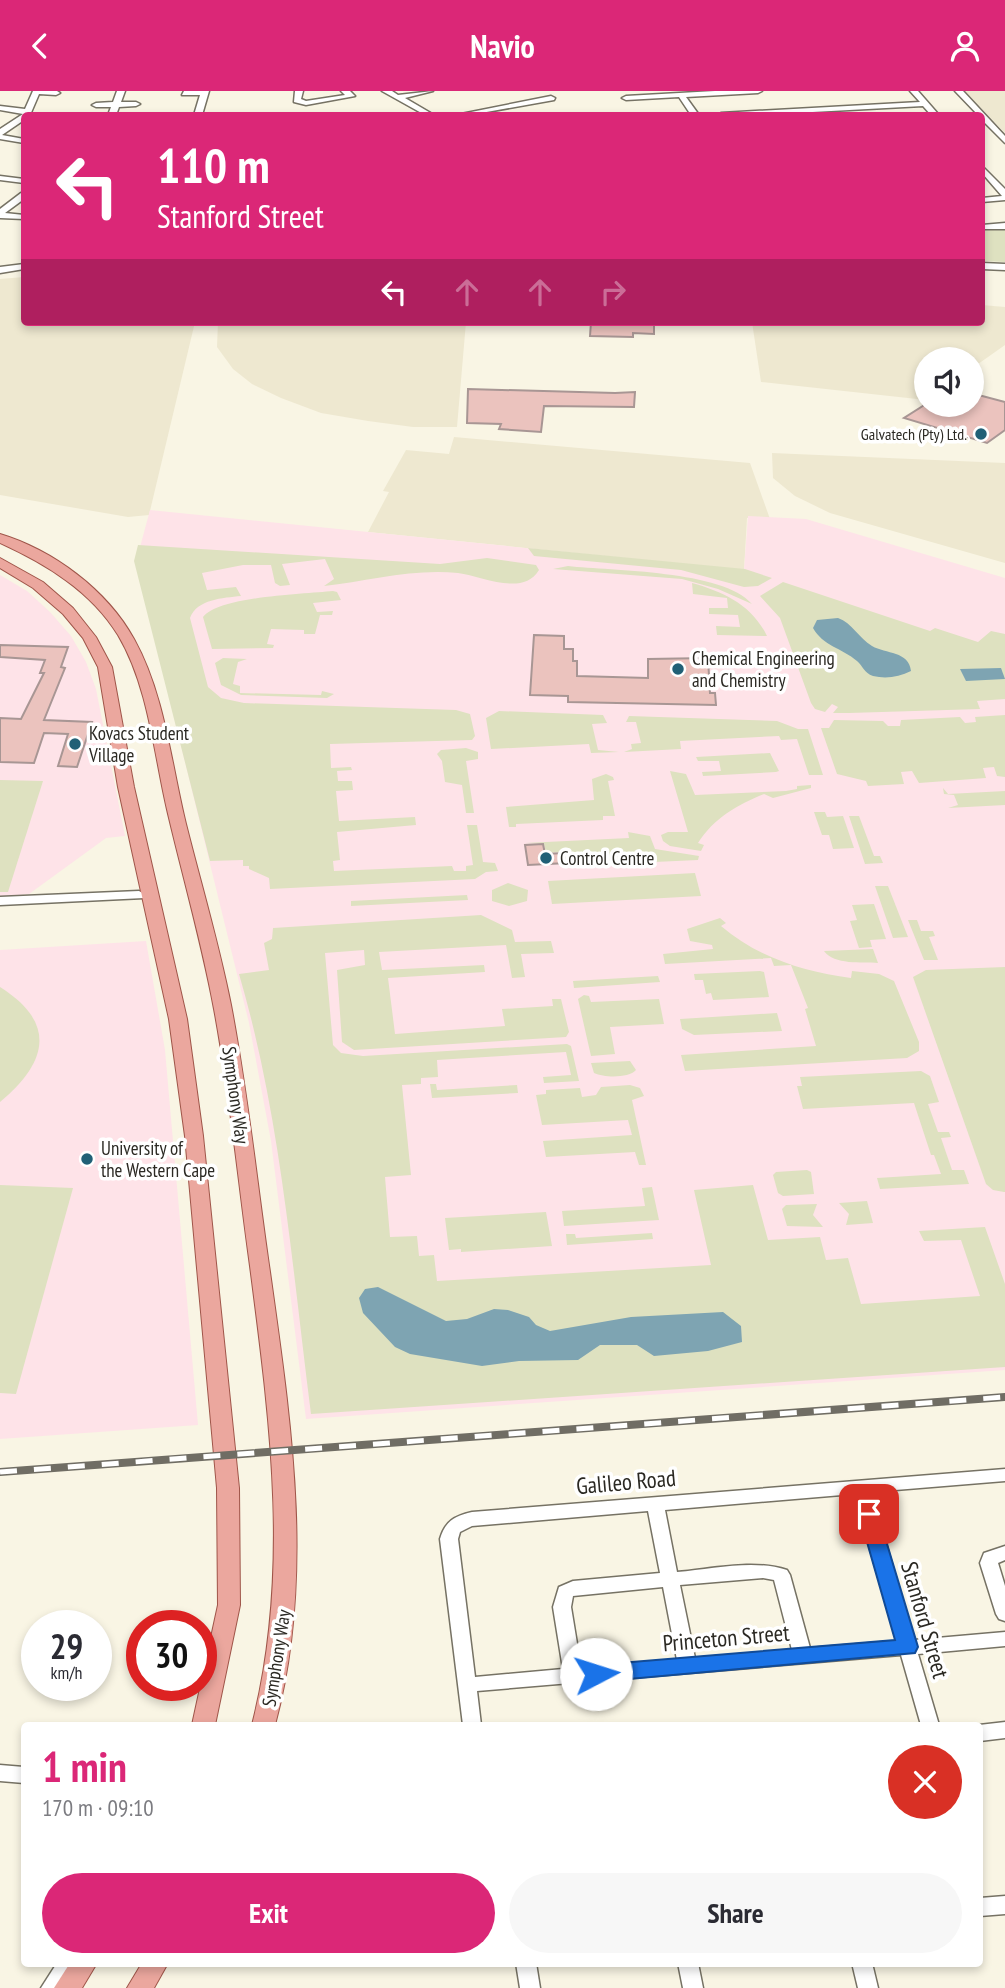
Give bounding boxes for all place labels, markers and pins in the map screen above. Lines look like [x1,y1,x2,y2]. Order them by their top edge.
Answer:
place label: Galvatech (Pty) Ltd. [861,424,967,444]
marker: Galvatech (Pty) Ltd. [973,426,989,442]
place label: Chemical Engineering and Chemistry [692,646,835,692]
marker: Chemical Engineering and Chemistry [670,661,686,677]
place label: Kovacs Student Village [88,721,190,767]
marker: Kovacs Student Village [67,736,83,752]
place label: Control Centre [560,846,655,870]
marker: Control Centre [538,850,554,866]
place label: University of the Western Cape [101,1136,215,1182]
marker: University of the Western Cape [79,1151,95,1167]
pin [839,1484,899,1544]

